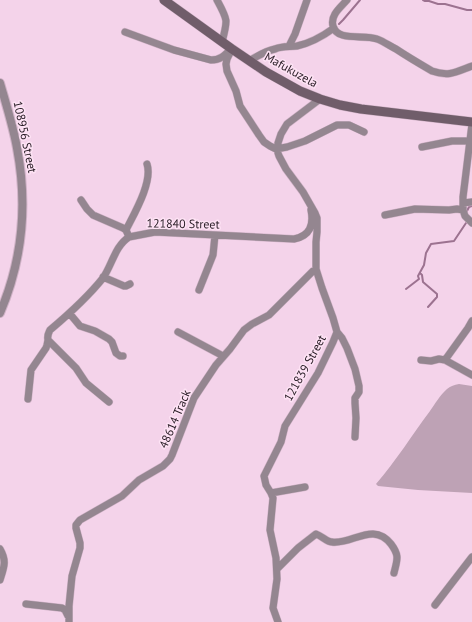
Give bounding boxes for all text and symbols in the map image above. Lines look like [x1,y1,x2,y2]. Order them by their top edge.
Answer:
street label: Mafukuzela [262,49,321,90]
street label: 108956 Street [11,100,40,174]
street label: 121840 Street [146,215,220,232]
street label: 121839 Street [280,332,329,403]
street label: 48614 Track [155,387,194,450]

